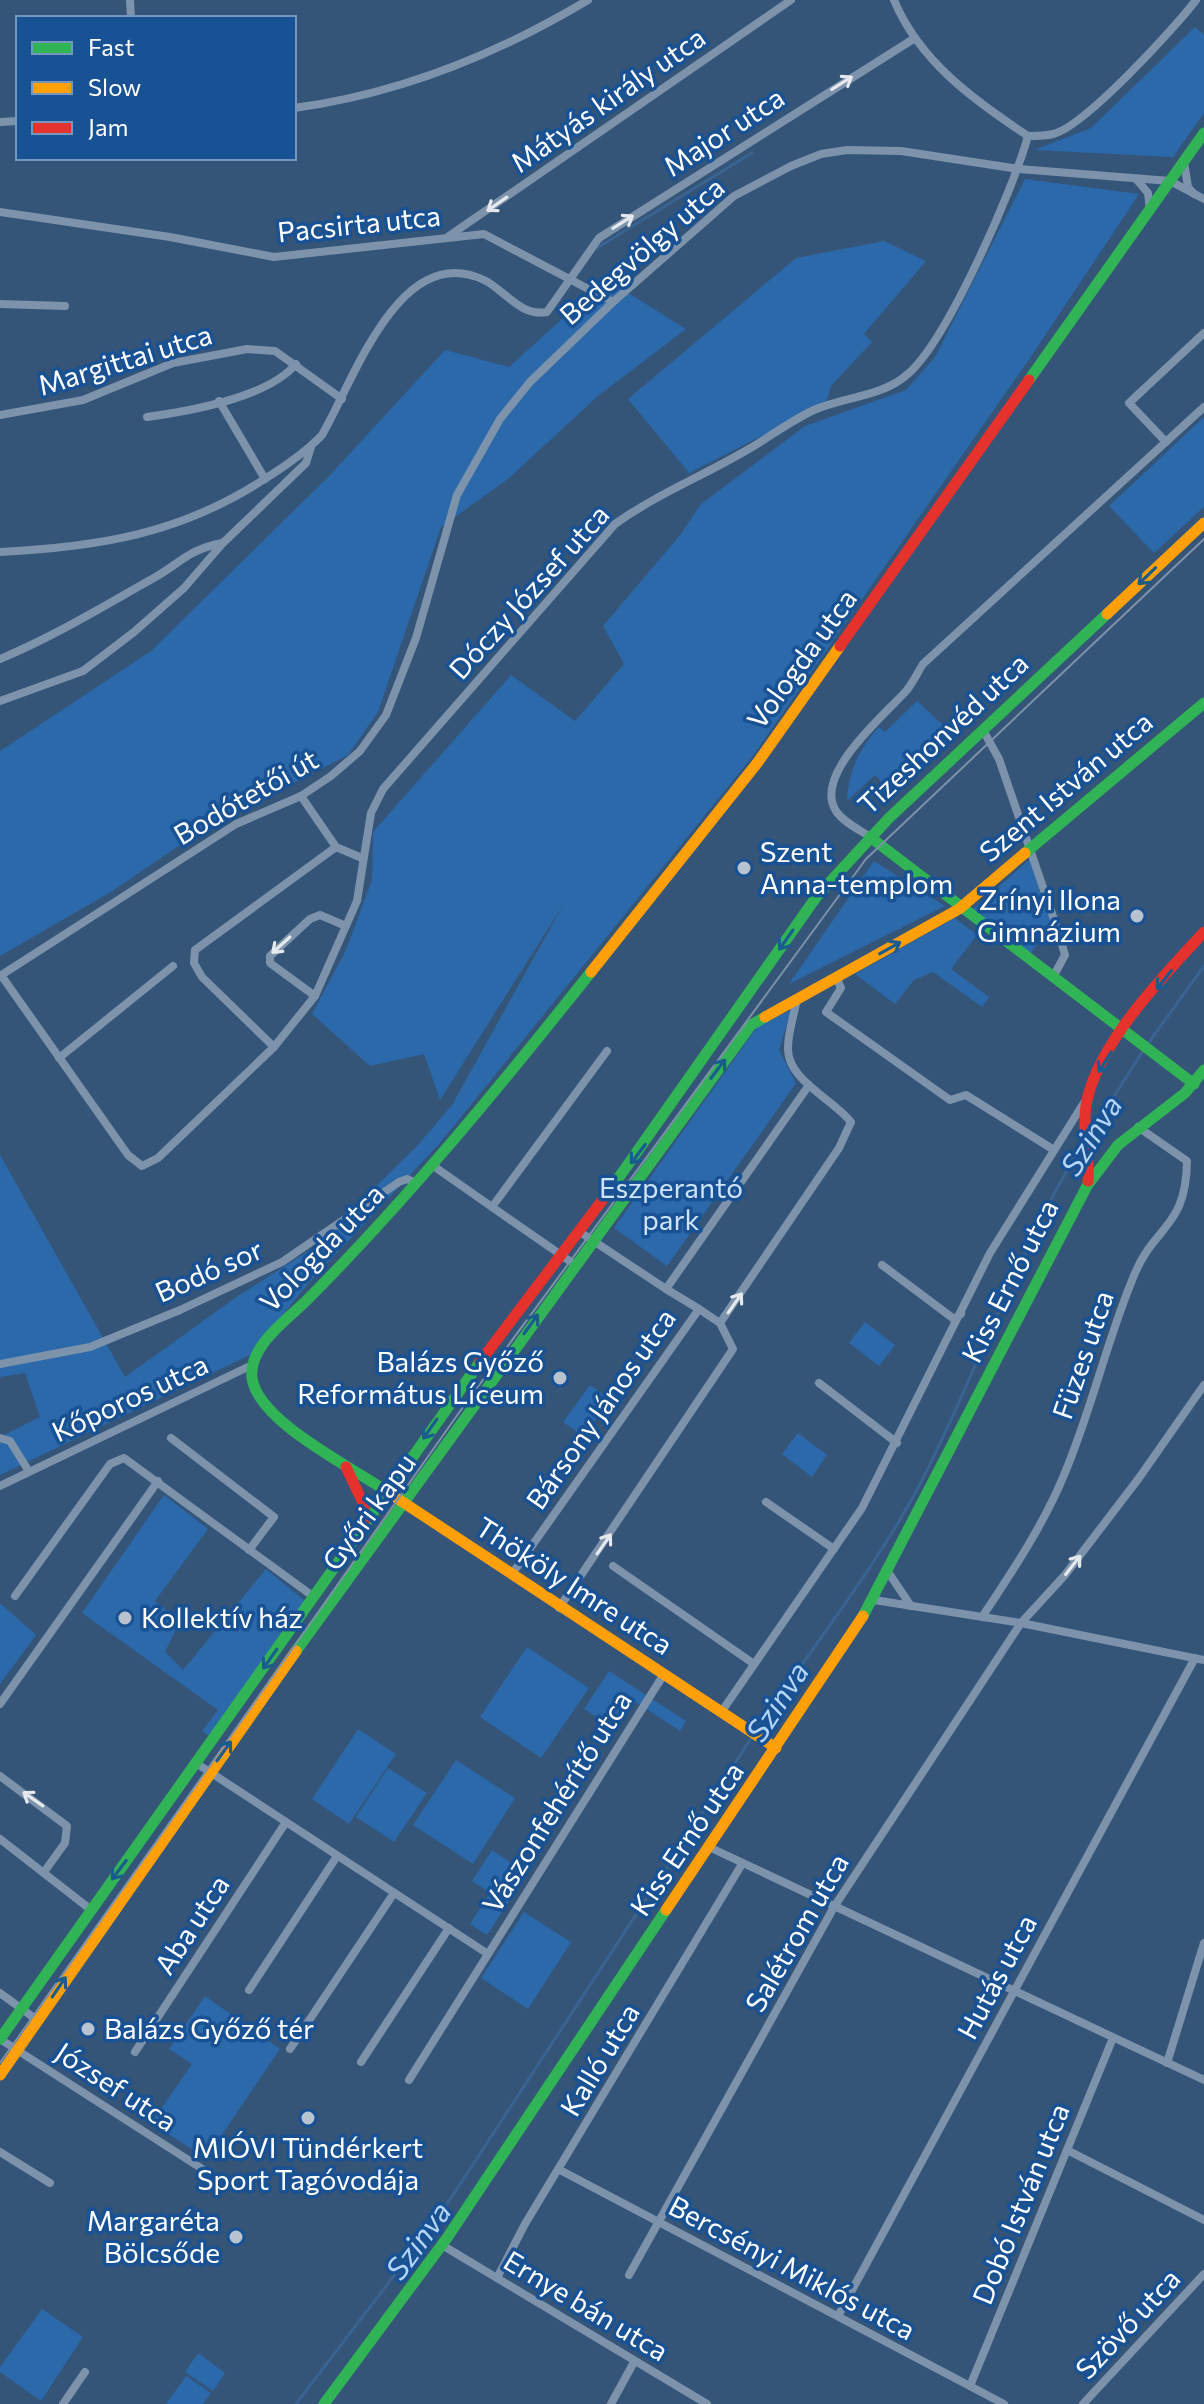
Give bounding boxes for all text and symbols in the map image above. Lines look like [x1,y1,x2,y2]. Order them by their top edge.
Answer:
legend [16,16,296,160]
street label: Mátyás király utca [504,19,711,179]
text: Fast [88,32,135,61]
text: Slow [88,72,141,101]
one-way arrow [830,74,853,90]
street label: Major utca [657,80,790,183]
text: Jam [88,112,128,141]
street label: Bedegvölgy utca [552,169,731,331]
one-way arrow [486,196,508,212]
street label: Pacsirta utca [276,198,442,248]
one-way arrow [611,214,634,230]
street label: Margittai utca [34,316,216,402]
street label: Dóczy József utca [441,497,615,686]
one-way arrow [1137,567,1157,586]
street label: Vologda utca [739,582,863,735]
street label: Tizeshonvéd utca [850,646,1035,821]
street label: Szent István utca [972,704,1159,868]
street label: Bodótetői út [167,741,324,851]
place label: Szent Anna-templom [760,834,953,900]
marker: Szent Anna-templom [735,859,753,877]
place label: Zrínyi Ilona Gimnázium [977,882,1121,948]
marker: Zrínyi Ilona Gimnázium [1128,907,1146,925]
one-way arrow [778,929,794,951]
one-way arrow [271,936,291,955]
one-way arrow [877,939,901,955]
one-way arrow [1155,969,1173,990]
one-way arrow [1097,1051,1114,1073]
one-way arrow [709,1059,726,1081]
water label: Szinva [1051,1088,1129,1182]
one-way arrow [629,1143,646,1164]
park label: Eszperantó park [599,1170,743,1236]
street label: Vologda utca [252,1176,391,1318]
street label: Kiss Ernő utca [954,1193,1065,1368]
street label: Bodó sor [150,1231,267,1309]
street label: Füzes utca [1044,1286,1120,1423]
one-way arrow [727,1292,743,1314]
street label: Bársony János utca [518,1302,682,1515]
one-way arrow [523,1314,539,1336]
place label: Balázs Győző Református Líceum [297,1344,544,1410]
street label: Kőporos utca [46,1346,213,1448]
marker: Balázs Győző Református Líceum [551,1369,569,1387]
one-way arrow [422,1417,439,1439]
street label: Győri kapu [314,1446,422,1577]
street label: Thököly Imre utca [470,1509,679,1661]
one-way arrow [596,1533,612,1555]
one-way arrow [1064,1555,1081,1576]
place label: Kollektív ház [141,1600,303,1634]
marker: Kollektív ház [116,1609,134,1627]
one-way arrow [262,1647,279,1669]
water label: Szinva [737,1654,815,1747]
street label: Vászonfehérítő utca [474,1684,638,1919]
one-way arrow [215,1741,232,1762]
street label: Kiss Ernő utca [622,1755,750,1922]
one-way arrow [23,1791,44,1808]
street label: Salétrom utca [737,1847,855,2018]
one-way arrow [111,1859,128,1880]
street label: Aba utca [147,1869,236,1980]
street label: Hutás utca [949,1908,1043,2045]
one-way arrow [51,1976,67,1999]
street label: Kalló utca [552,1997,646,2122]
place label: Balázs Győző tér [104,2011,314,2045]
marker: Balázs Győző tér [79,2020,97,2038]
street label: József utca [49,2034,184,2138]
street label: Dobó István utca [964,2098,1076,2309]
marker: MIÓVI Tündérkert Sport Tagóvodája [299,2109,317,2127]
place label: MIÓVI Tündérkert Sport Tagóvodája [193,2130,423,2196]
street label: Bercsényi Miklós utca [664,2188,921,2346]
water label: Szinva [376,2193,458,2286]
place label: Margaréta Bölcsőde [87,2203,220,2269]
marker: Margaréta Bölcsőde [227,2228,245,2246]
street label: Ernye bán utca [498,2243,675,2367]
street label: Szövő utca [1068,2261,1187,2385]

